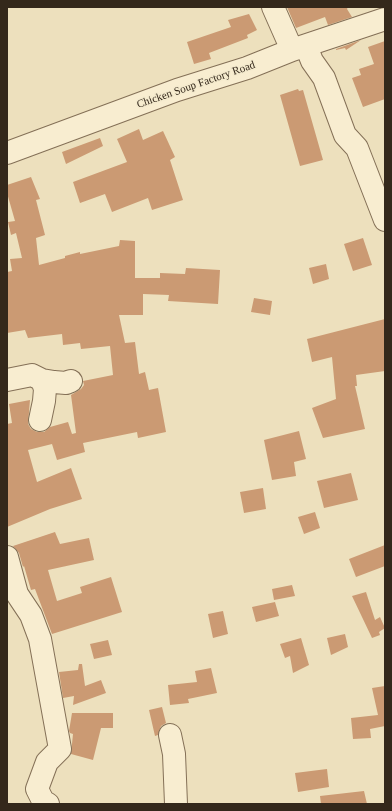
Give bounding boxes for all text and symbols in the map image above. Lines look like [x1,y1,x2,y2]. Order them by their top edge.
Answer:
street label: Chicken Soup Factory Road [135,59,257,111]

